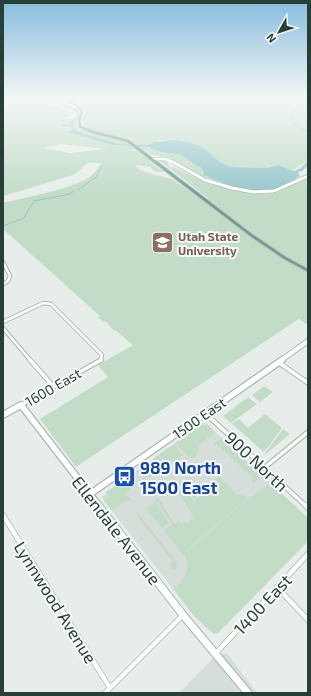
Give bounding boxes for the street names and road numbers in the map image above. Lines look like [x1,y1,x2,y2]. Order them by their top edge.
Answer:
street label: 1600 East [22,364,84,410]
street label: 1500 East [169,394,229,442]
street label: 900 North [221,427,293,495]
street label: Ellendale Avenue [68,472,166,588]
street label: Lynnwood Avenue [10,537,101,667]
street label: 1400 East [229,569,295,638]

